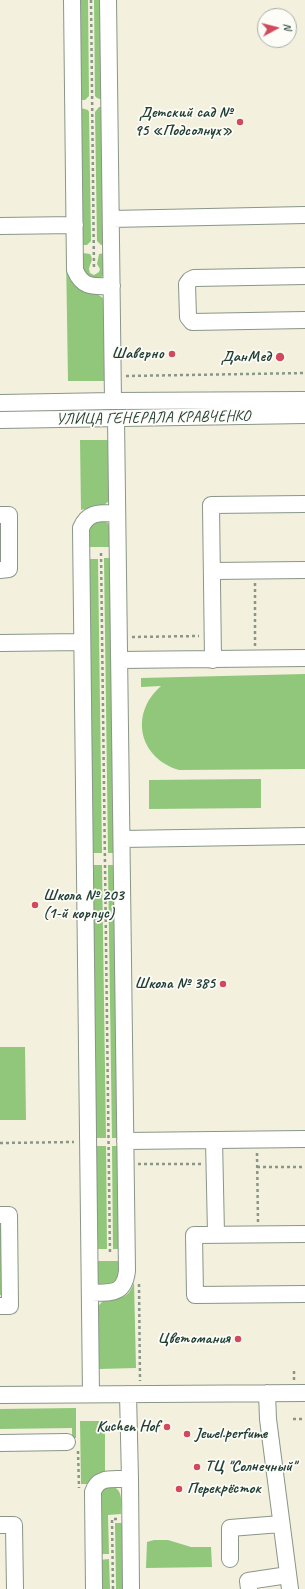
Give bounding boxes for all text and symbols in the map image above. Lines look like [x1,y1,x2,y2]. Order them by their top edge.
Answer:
north arrow [257,8,297,48]
text: N [281,22,295,31]
place label: Детский сад № 95 «Подсолнух» [134,103,232,141]
marker: Детский сад № 95 «Подсолнух» [235,117,245,127]
place label: Шаверно [111,344,164,364]
place label: ДанМед [221,347,271,367]
marker: Шаверно [167,349,177,359]
marker: ДанМед [274,351,286,363]
street label: УЛИЦА ГЕНЕРАЛА КРАВЧЕНКО [56,407,250,429]
place label: Школа № 203 (1-й корпус) [43,886,124,924]
marker: Школа № 203 (1-й корпус) [30,900,40,910]
place label: Школа № 385 [135,974,215,994]
marker: Школа № 385 [218,979,228,989]
place label: Цветомания [157,1329,230,1349]
marker: Цветомания [233,1334,243,1344]
place label: Kuchen Hof [96,1417,159,1437]
marker: Kuchen Hof [162,1422,172,1432]
place label: Jewel.perfume [195,1424,267,1444]
marker: Jewel.perfume [182,1429,192,1439]
place label: ТЦ "Солнечный" [205,1457,296,1477]
marker: ТЦ "Солнечный" [192,1462,202,1472]
place label: Перекрёсток [187,1479,261,1499]
marker: Перекрёсток [174,1484,184,1494]

